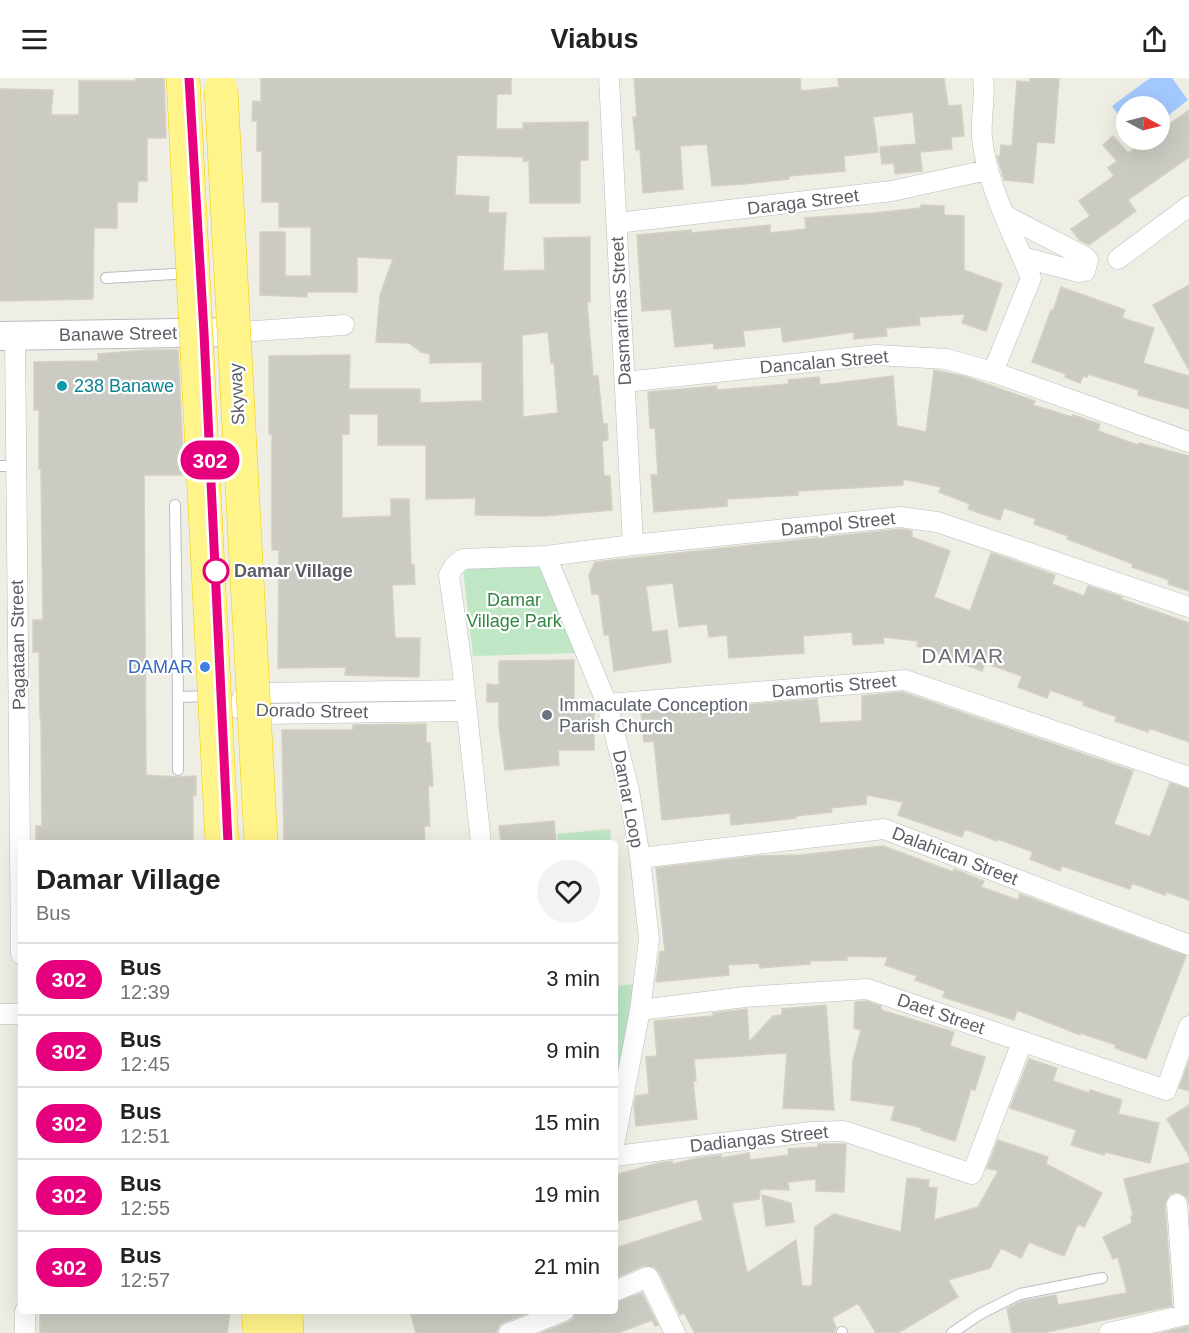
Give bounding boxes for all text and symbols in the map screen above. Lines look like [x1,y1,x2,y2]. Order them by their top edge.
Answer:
icon: menu [18,23,51,56]
icon: share [1138,23,1171,56]
text: Viabus [550,24,639,54]
north arrow [1116,96,1170,150]
map controls [1116,96,1170,150]
street label: Daraga Street [746,185,860,219]
street label: Dasmariñas Street [607,236,635,386]
street label: Banawe Street [59,323,177,345]
street label: Dancalan Street [759,346,889,378]
street label: Skyway [225,363,249,425]
place label: 238 Banawe [74,376,174,396]
marker: 238 Banawe [55,379,69,393]
line badge: 302 [176,440,244,479]
text: 302 [192,449,228,472]
street label: Dampol Street [780,508,896,540]
marker: Damar Village [203,558,229,584]
place label: Damar Village [234,561,353,581]
street label: Pagataan Street [7,580,29,710]
park label: Damar Village Park [466,590,563,631]
district label: DAMAR [921,644,1005,667]
place label: DAMAR [128,657,193,677]
marker: DAMAR [198,660,212,674]
street label: Damortis Street [771,671,897,701]
place label: Immaculate Conception Parish Church [559,695,748,736]
street label: Dorado Street [256,700,368,722]
marker: Immaculate Conception Parish Church [540,708,554,722]
street label: Damar Loop [609,748,647,850]
street label: Dalahican Street [889,823,1021,889]
button: heart [537,860,600,923]
text: Damar Village [36,864,221,895]
text: Bus [36,902,70,924]
text: Bus [120,955,162,980]
text: 3 min [546,966,600,991]
text: 302 [51,968,87,991]
text: 12:39 [120,981,170,1003]
street label: Daet Street [895,990,987,1038]
text: Bus [120,1027,162,1052]
text: 9 min [546,1038,600,1063]
text: 302 [51,1040,87,1063]
text: 12:45 [120,1053,170,1075]
text: Bus [120,1099,162,1124]
text: 15 min [534,1110,600,1135]
text: 302 [51,1112,87,1135]
street label: Dadiangas Street [689,1122,829,1156]
text: 12:51 [120,1125,170,1147]
text: Bus [120,1171,162,1196]
text: 19 min [534,1182,600,1207]
text: 302 [51,1184,87,1207]
text: 12:55 [120,1197,170,1219]
text: Bus [120,1243,162,1268]
text: 21 min [534,1254,600,1279]
text: 302 [51,1256,87,1279]
text: 12:57 [120,1269,170,1291]

